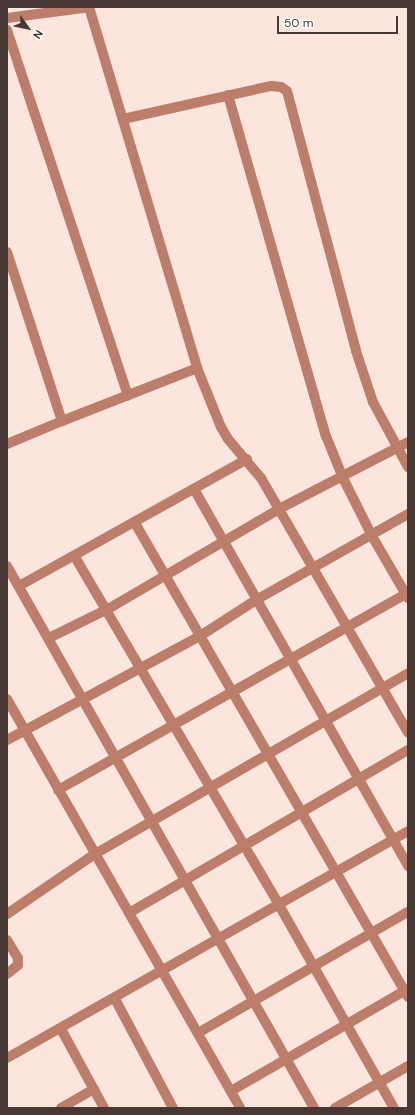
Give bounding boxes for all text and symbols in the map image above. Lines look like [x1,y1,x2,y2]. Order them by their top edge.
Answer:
north arrow [8,8,48,48]
scale bar [279,8,400,34]
text: 50 m [284,15,313,31]
text: N [30,27,46,42]

